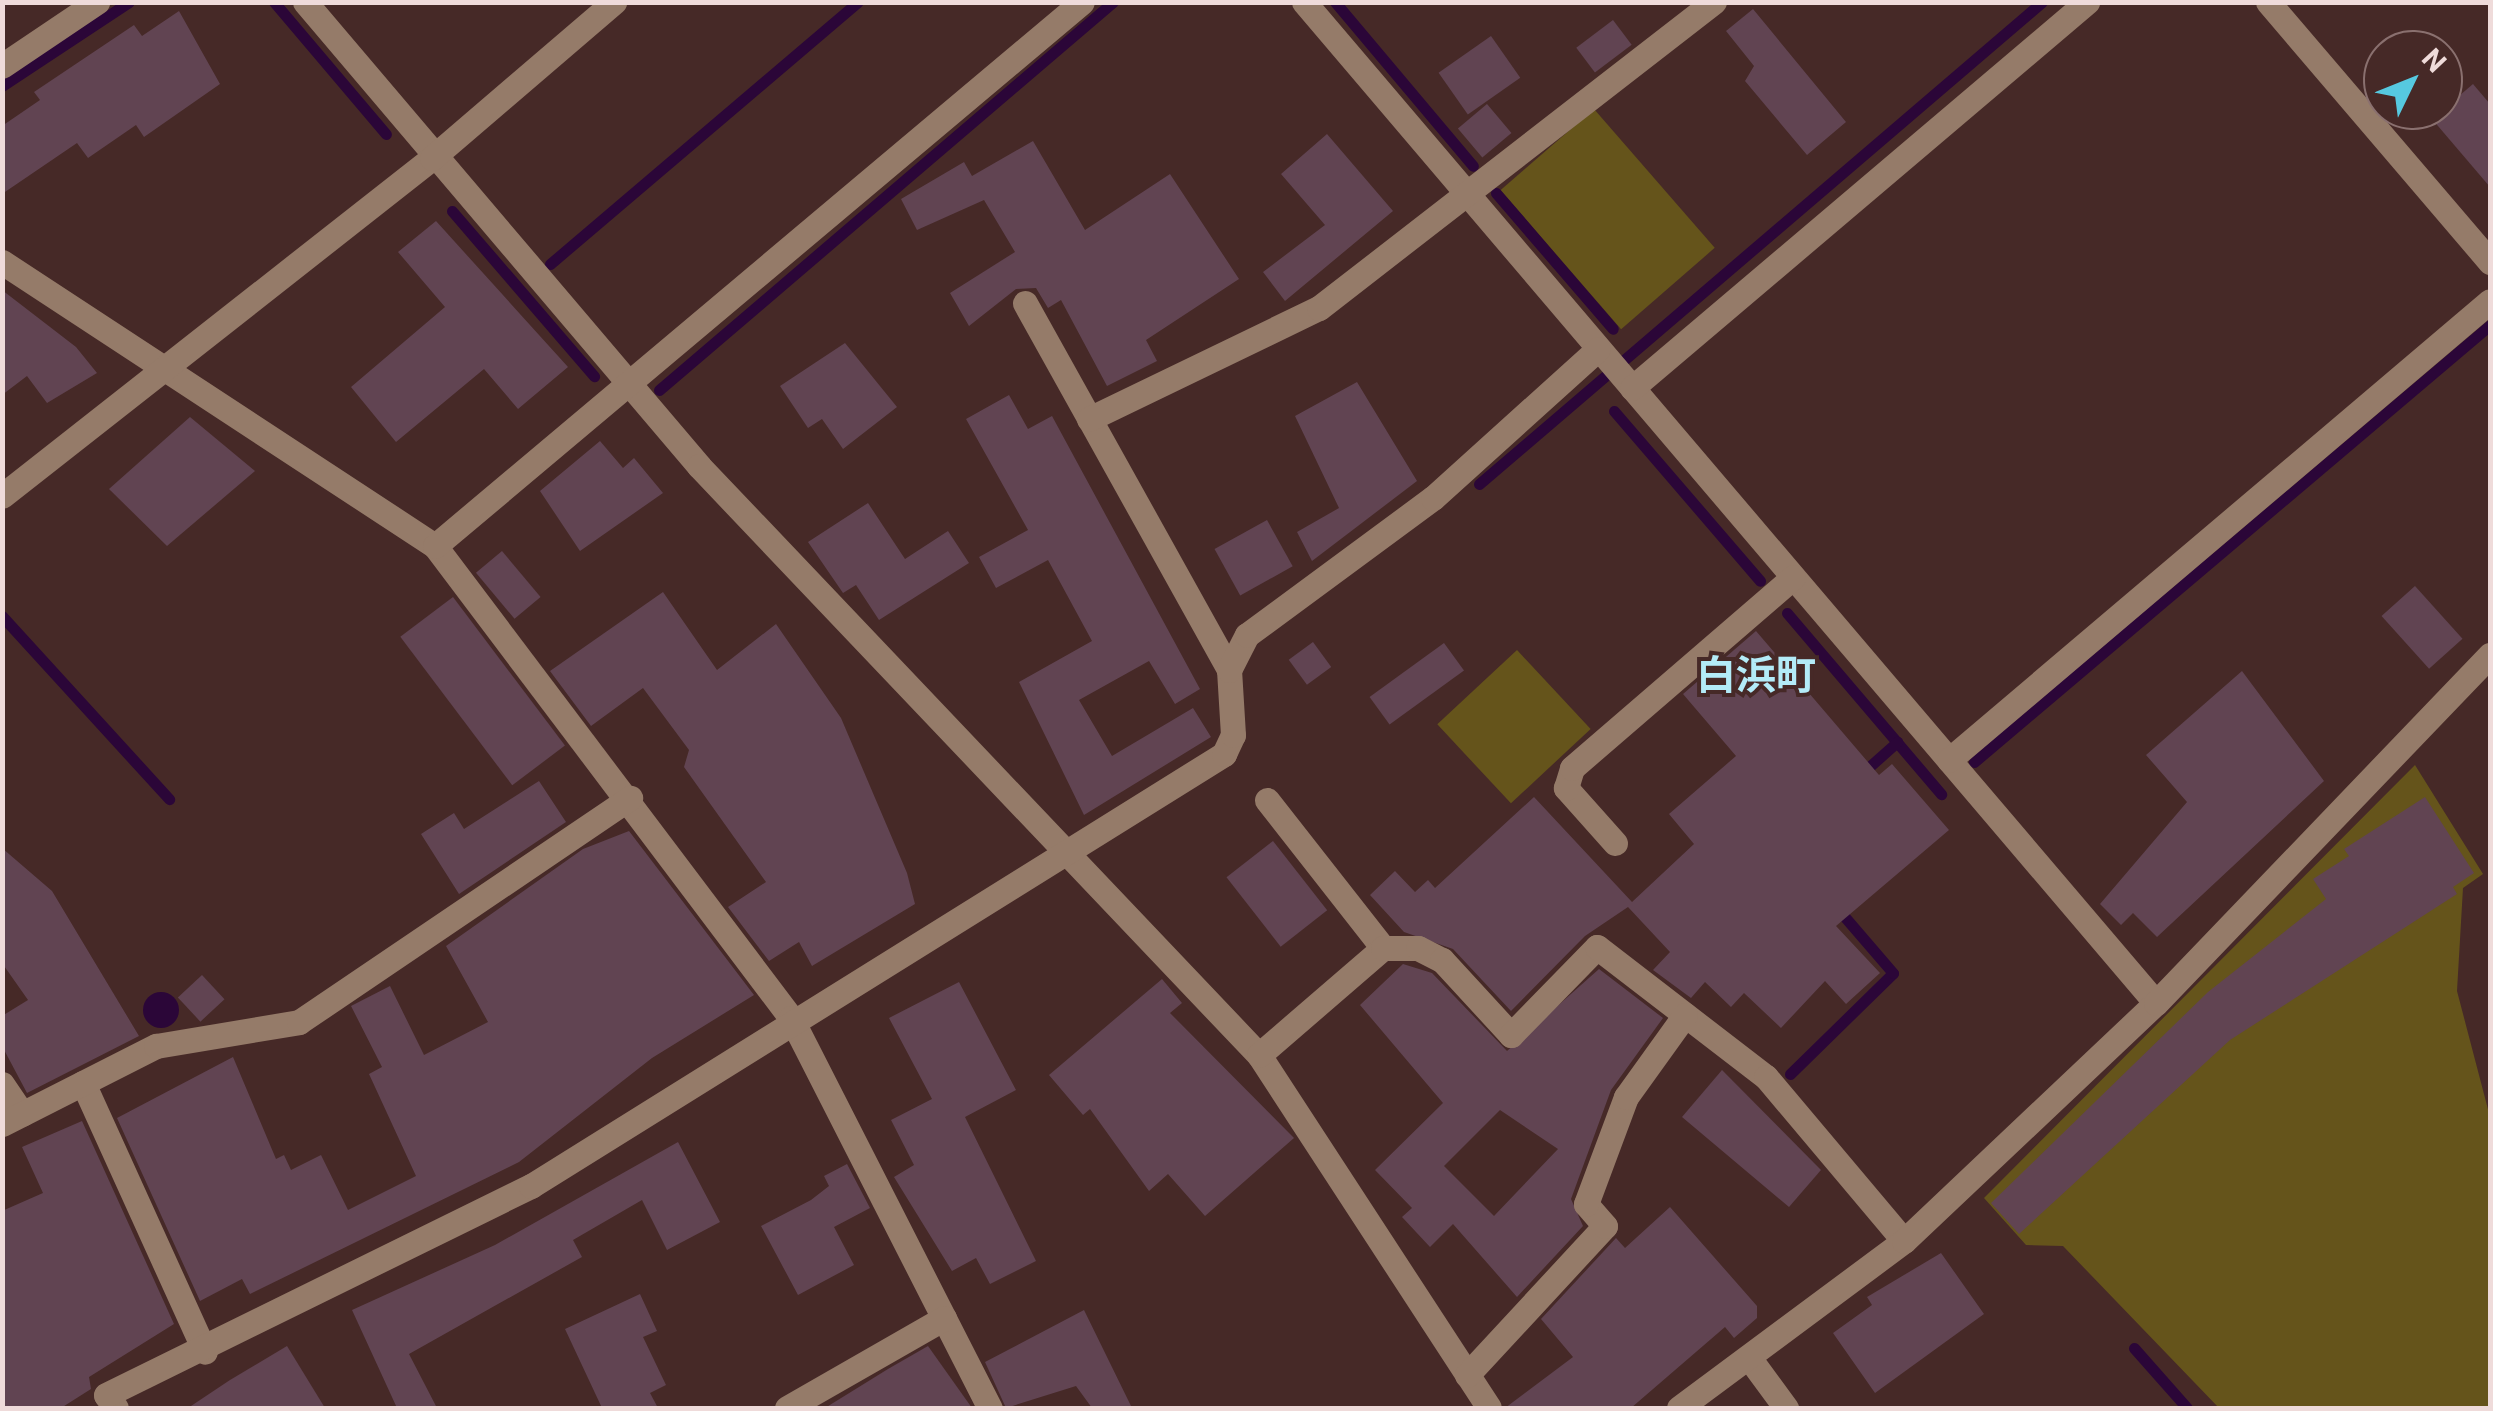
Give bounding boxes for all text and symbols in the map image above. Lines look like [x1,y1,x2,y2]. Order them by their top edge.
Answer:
north arrow [2363,30,2463,130]
text: N [2415,42,2453,79]
district label: 白浜町 [1696,652,1816,700]

